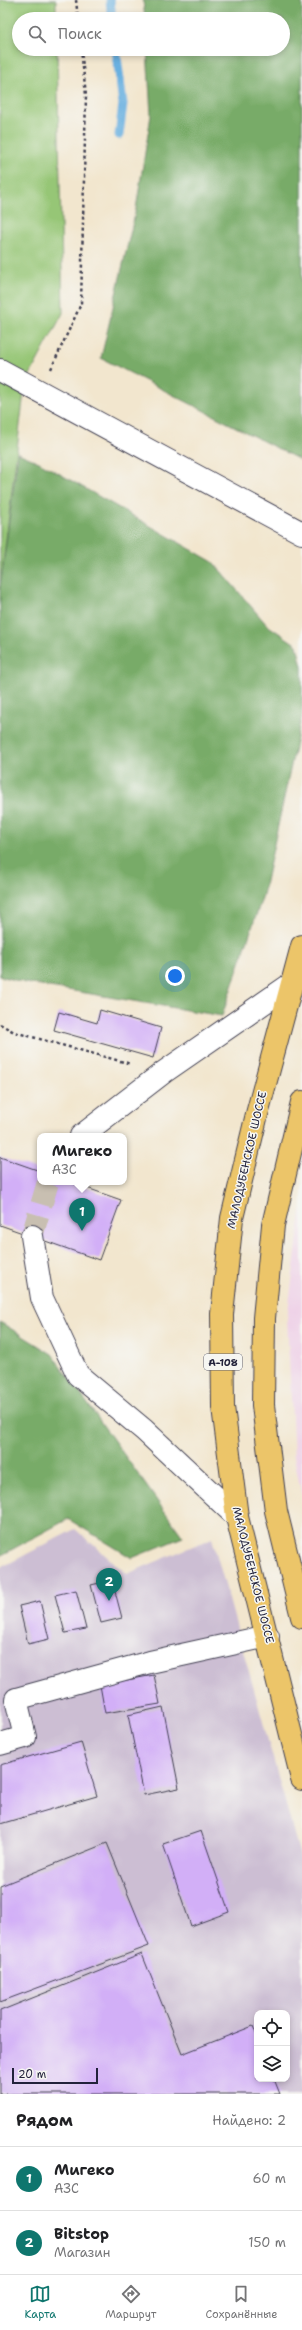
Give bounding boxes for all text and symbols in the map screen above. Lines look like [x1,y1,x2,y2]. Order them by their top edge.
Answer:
search box [12,12,290,56]
icon: search [26,23,48,45]
text: Поиск [58,24,102,44]
your location [165,966,185,986]
street label: МАЛОДУБЕНСКОЕ ШОССЕ [224,1090,270,1230]
popup [37,1133,127,1185]
text: Мигеко [52,1141,112,1161]
text: АЗС [52,1161,77,1178]
pin: 1 [69,1198,95,1231]
road number: А-108 [204,1354,242,1370]
street label: МАЛОДУБЕНСКОЕ ШОССЕ [229,1505,277,1645]
pin: 2 [96,1568,122,1601]
map controls [254,2010,290,2082]
button: locate [254,2010,290,2046]
button: layers [254,2046,290,2082]
scale bar [12,2066,98,2085]
text: 20 m [18,2067,46,2082]
text: Рядом [16,2109,73,2131]
text: Найдено: 2 [212,2112,286,2129]
text: Мигеко [54,2160,114,2180]
text: 1 [26,2170,32,2187]
text: 60 m [253,2170,286,2187]
text: АЗС [54,2180,79,2197]
text: Bitstop [54,2224,109,2244]
text: 2 [24,2234,34,2251]
text: 150 m [248,2234,286,2251]
text: Магазин [54,2244,110,2261]
tab: Карта [25,2283,56,2322]
tab: Маршрут [105,2283,156,2322]
tab: Сохранённые [206,2283,277,2322]

